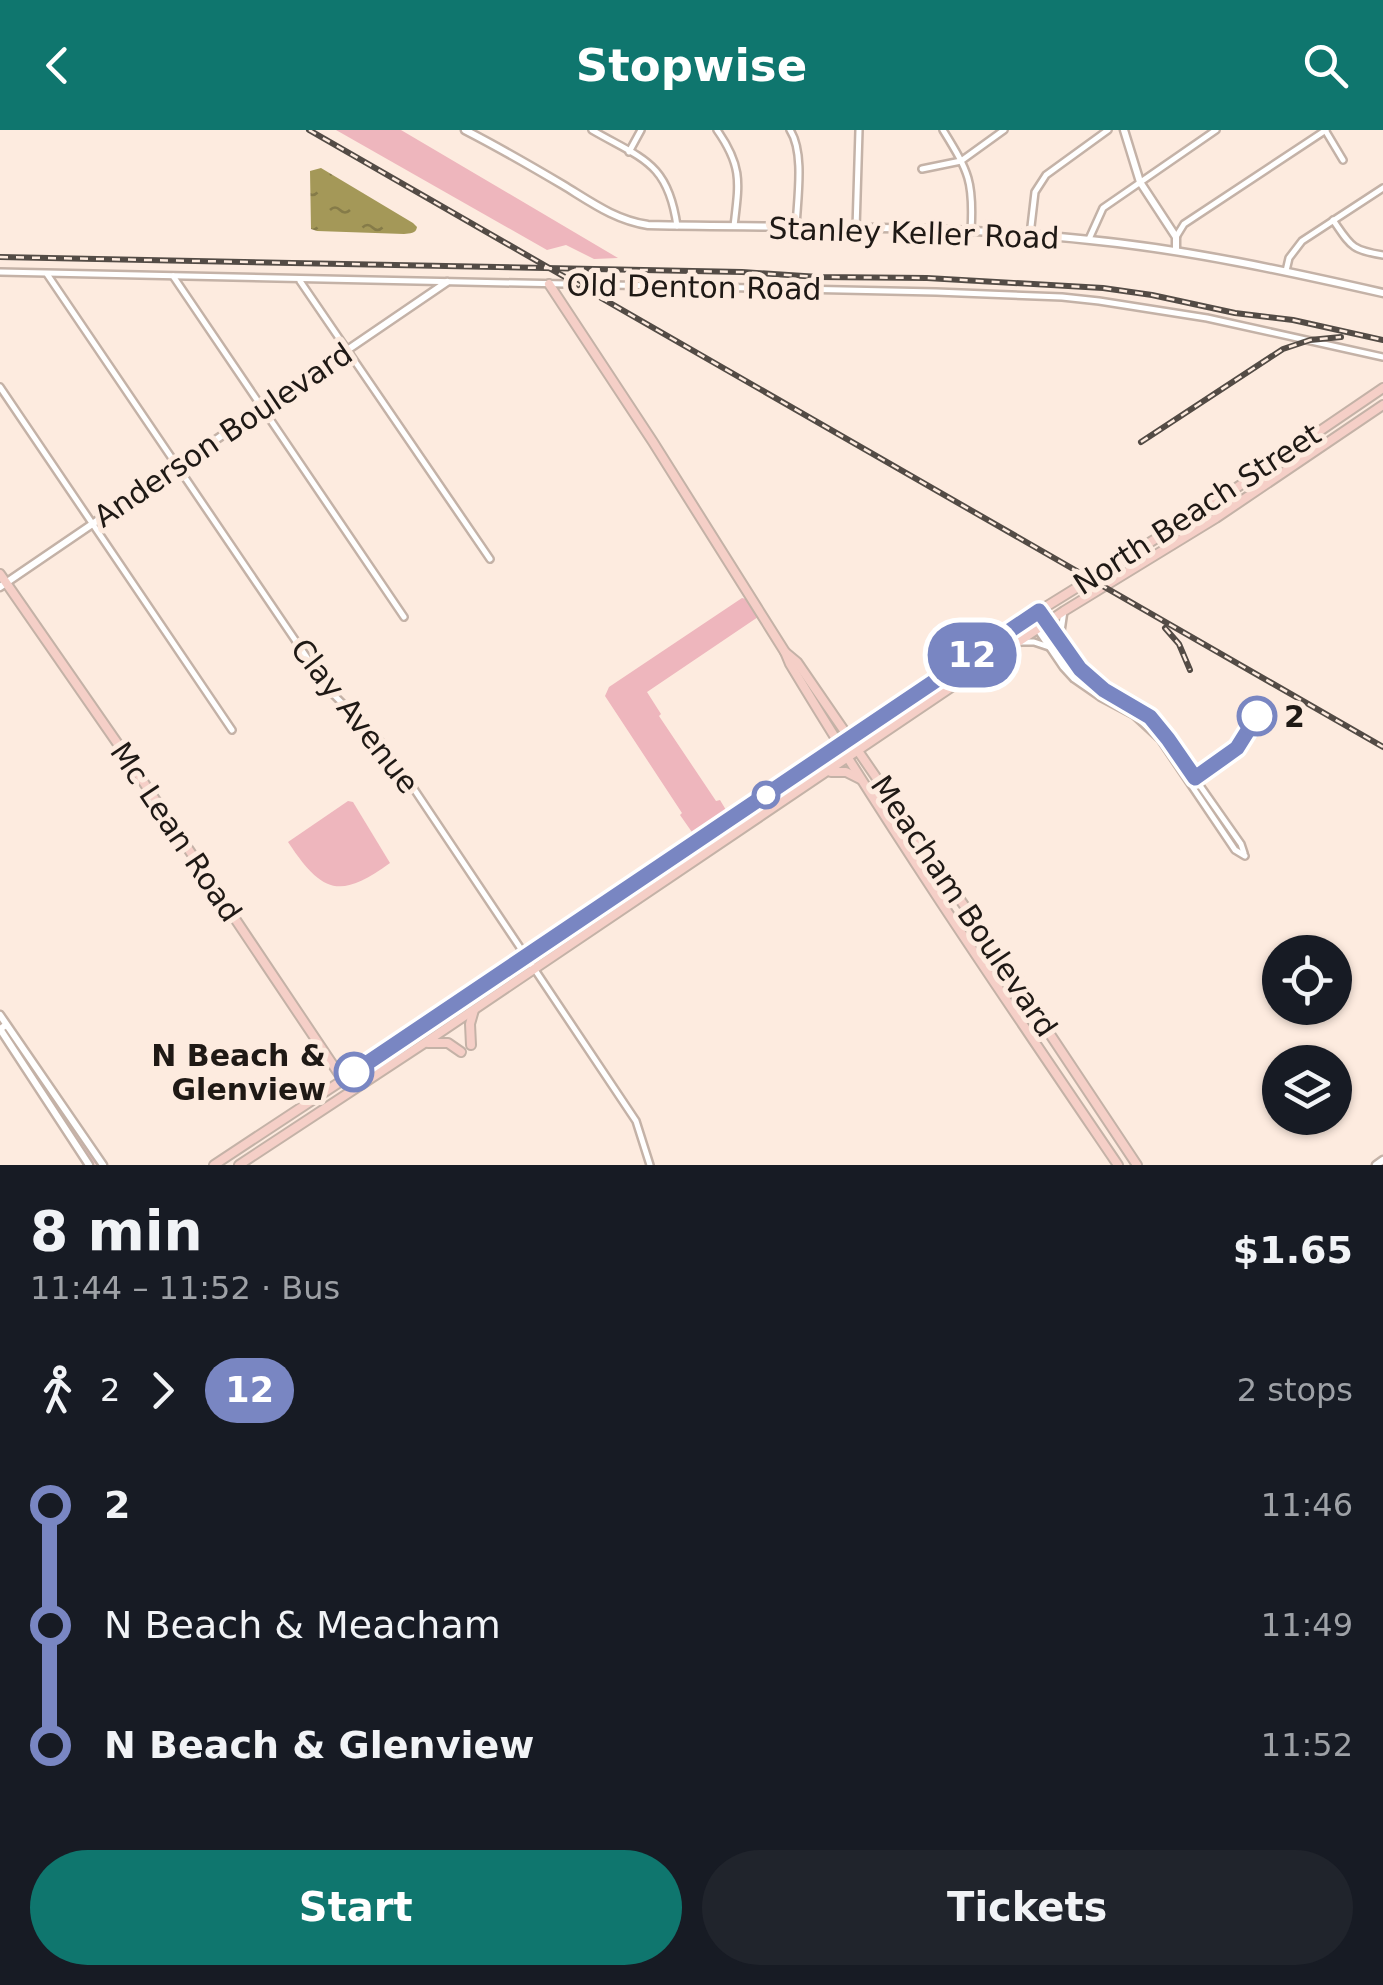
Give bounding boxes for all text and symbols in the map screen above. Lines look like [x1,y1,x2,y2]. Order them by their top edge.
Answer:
icon: back [30,38,85,93]
icon: search [1298,38,1353,93]
text: Stopwise [576,39,807,92]
street label: Stanley Keller Road [768,210,1060,256]
street label: Old Denton Road [566,267,822,307]
street label: Anderson Boulevard [87,336,359,534]
street label: North Beach Street [1067,416,1327,602]
line badge: 12 [927,622,1017,688]
street label: Clay Avenue [284,632,426,800]
text: 12 [948,635,996,675]
marker: 2 [1238,697,1276,735]
place label: 2 [1284,699,1305,734]
street label: Mc Lean Road [103,736,249,928]
street label: Meacham Boulevard [864,769,1064,1043]
unlabelled marker [753,782,779,808]
map controls [1262,935,1352,1135]
button: locate [1262,935,1352,1025]
place label: N Beach & Glenview [151,1038,326,1107]
button: layers [1262,1045,1352,1135]
marker: N Beach & Glenview [335,1053,373,1091]
text: 8 min [30,1199,203,1263]
text: $1.65 [1233,1228,1353,1272]
text: 11:44 – 11:52 · Bus [30,1269,340,1307]
icon: walk [30,1363,85,1418]
icon: forward [135,1363,190,1418]
text: 12 [225,1370,274,1410]
text: 2 [100,1371,120,1409]
text: 2 stops [1237,1371,1353,1409]
text: 2 [104,1483,130,1527]
text: 11:46 [1261,1486,1353,1524]
text: N Beach & Meacham [104,1603,501,1647]
text: 11:49 [1261,1606,1353,1644]
text: N Beach & Glenview [104,1723,534,1767]
text: 11:52 [1261,1726,1353,1764]
button: Start [30,1850,682,1965]
button: Tickets [702,1850,1353,1965]

